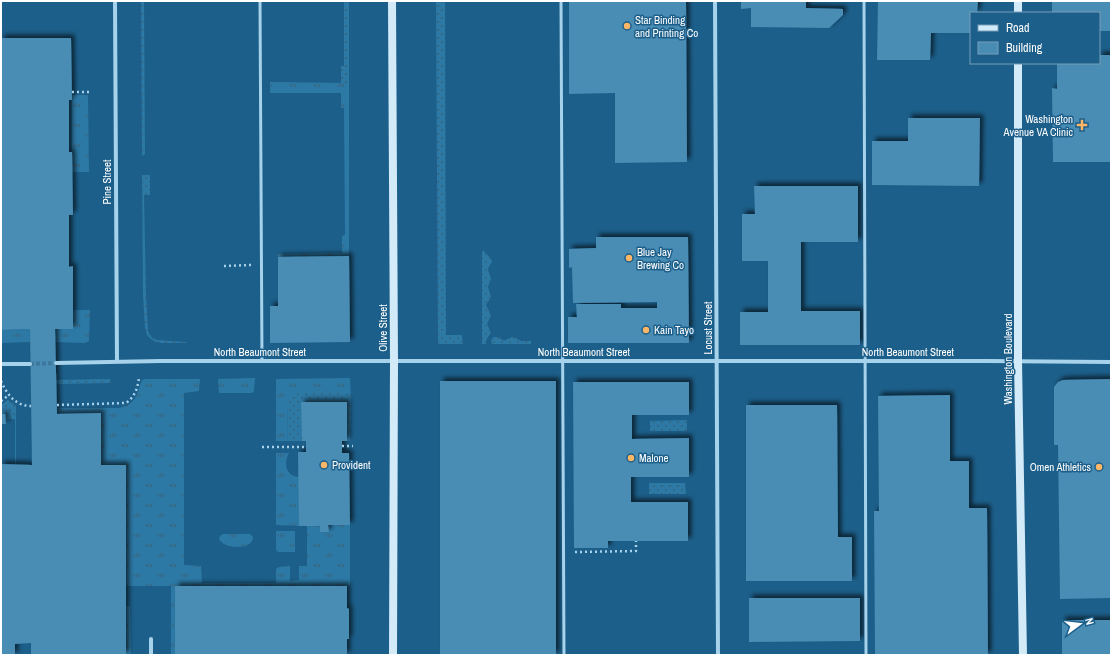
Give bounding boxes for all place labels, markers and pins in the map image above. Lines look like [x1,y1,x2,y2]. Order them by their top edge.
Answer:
place label: Star Binding and Printing Co [635,13,698,40]
marker: Star Binding and Printing Co [622,21,632,31]
place label: Washington Avenue VA Clinic [1003,112,1073,139]
marker: Washington Avenue VA Clinic [1076,119,1088,131]
place label: Blue Jay Brewing Co [637,245,684,272]
marker: Blue Jay Brewing Co [624,253,634,263]
place label: Kain Tayo [654,323,694,337]
marker: Kain Tayo [641,325,651,335]
place label: Malone [639,451,669,465]
marker: Malone [626,453,636,463]
place label: Provident [332,458,371,472]
marker: Provident [319,460,329,470]
place label: Omen Athletics [1030,460,1091,474]
marker: Omen Athletics [1094,462,1104,472]

